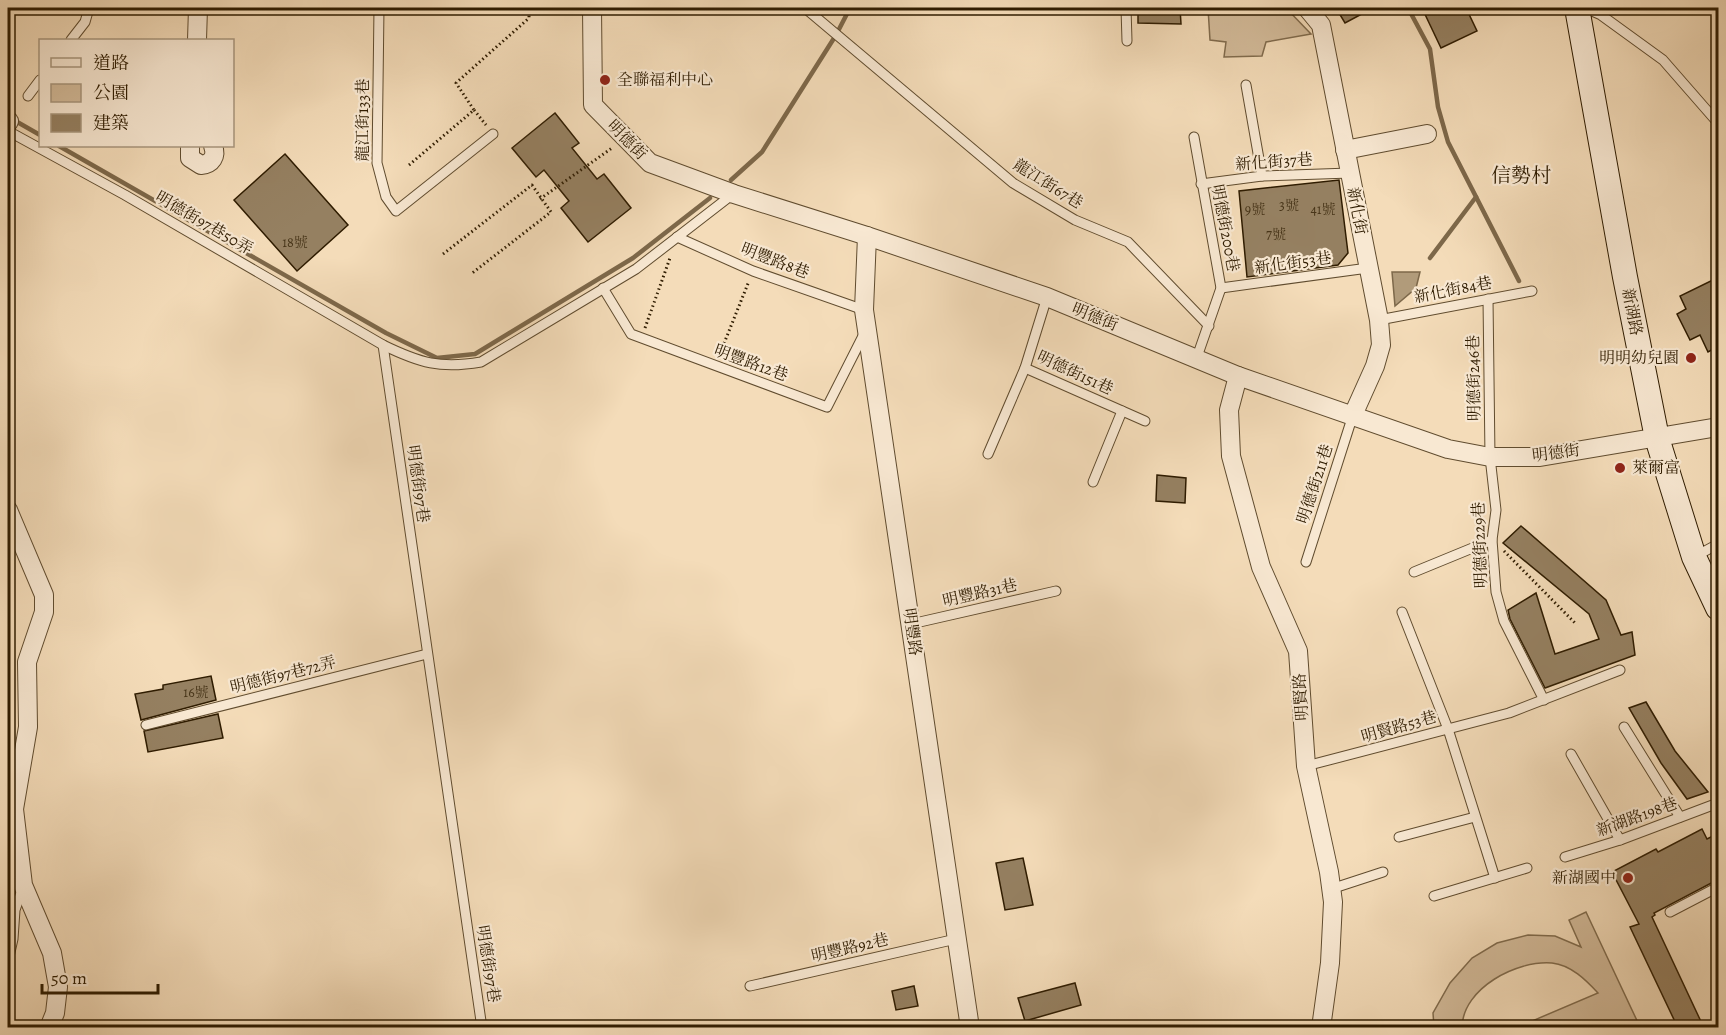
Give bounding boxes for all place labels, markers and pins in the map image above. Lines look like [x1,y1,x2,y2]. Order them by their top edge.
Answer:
place label: 全聯福利中心 [617,69,713,91]
marker: 全聯福利中心 [598,73,612,87]
place label: 明明幼兒園 [1599,347,1679,369]
marker: 明明幼兒園 [1684,351,1698,365]
place label: 萊爾富 [1632,457,1680,479]
marker: 萊爾富 [1613,461,1627,475]
place label: 新湖國中 [1552,867,1616,889]
marker: 新湖國中 [1621,871,1635,885]

